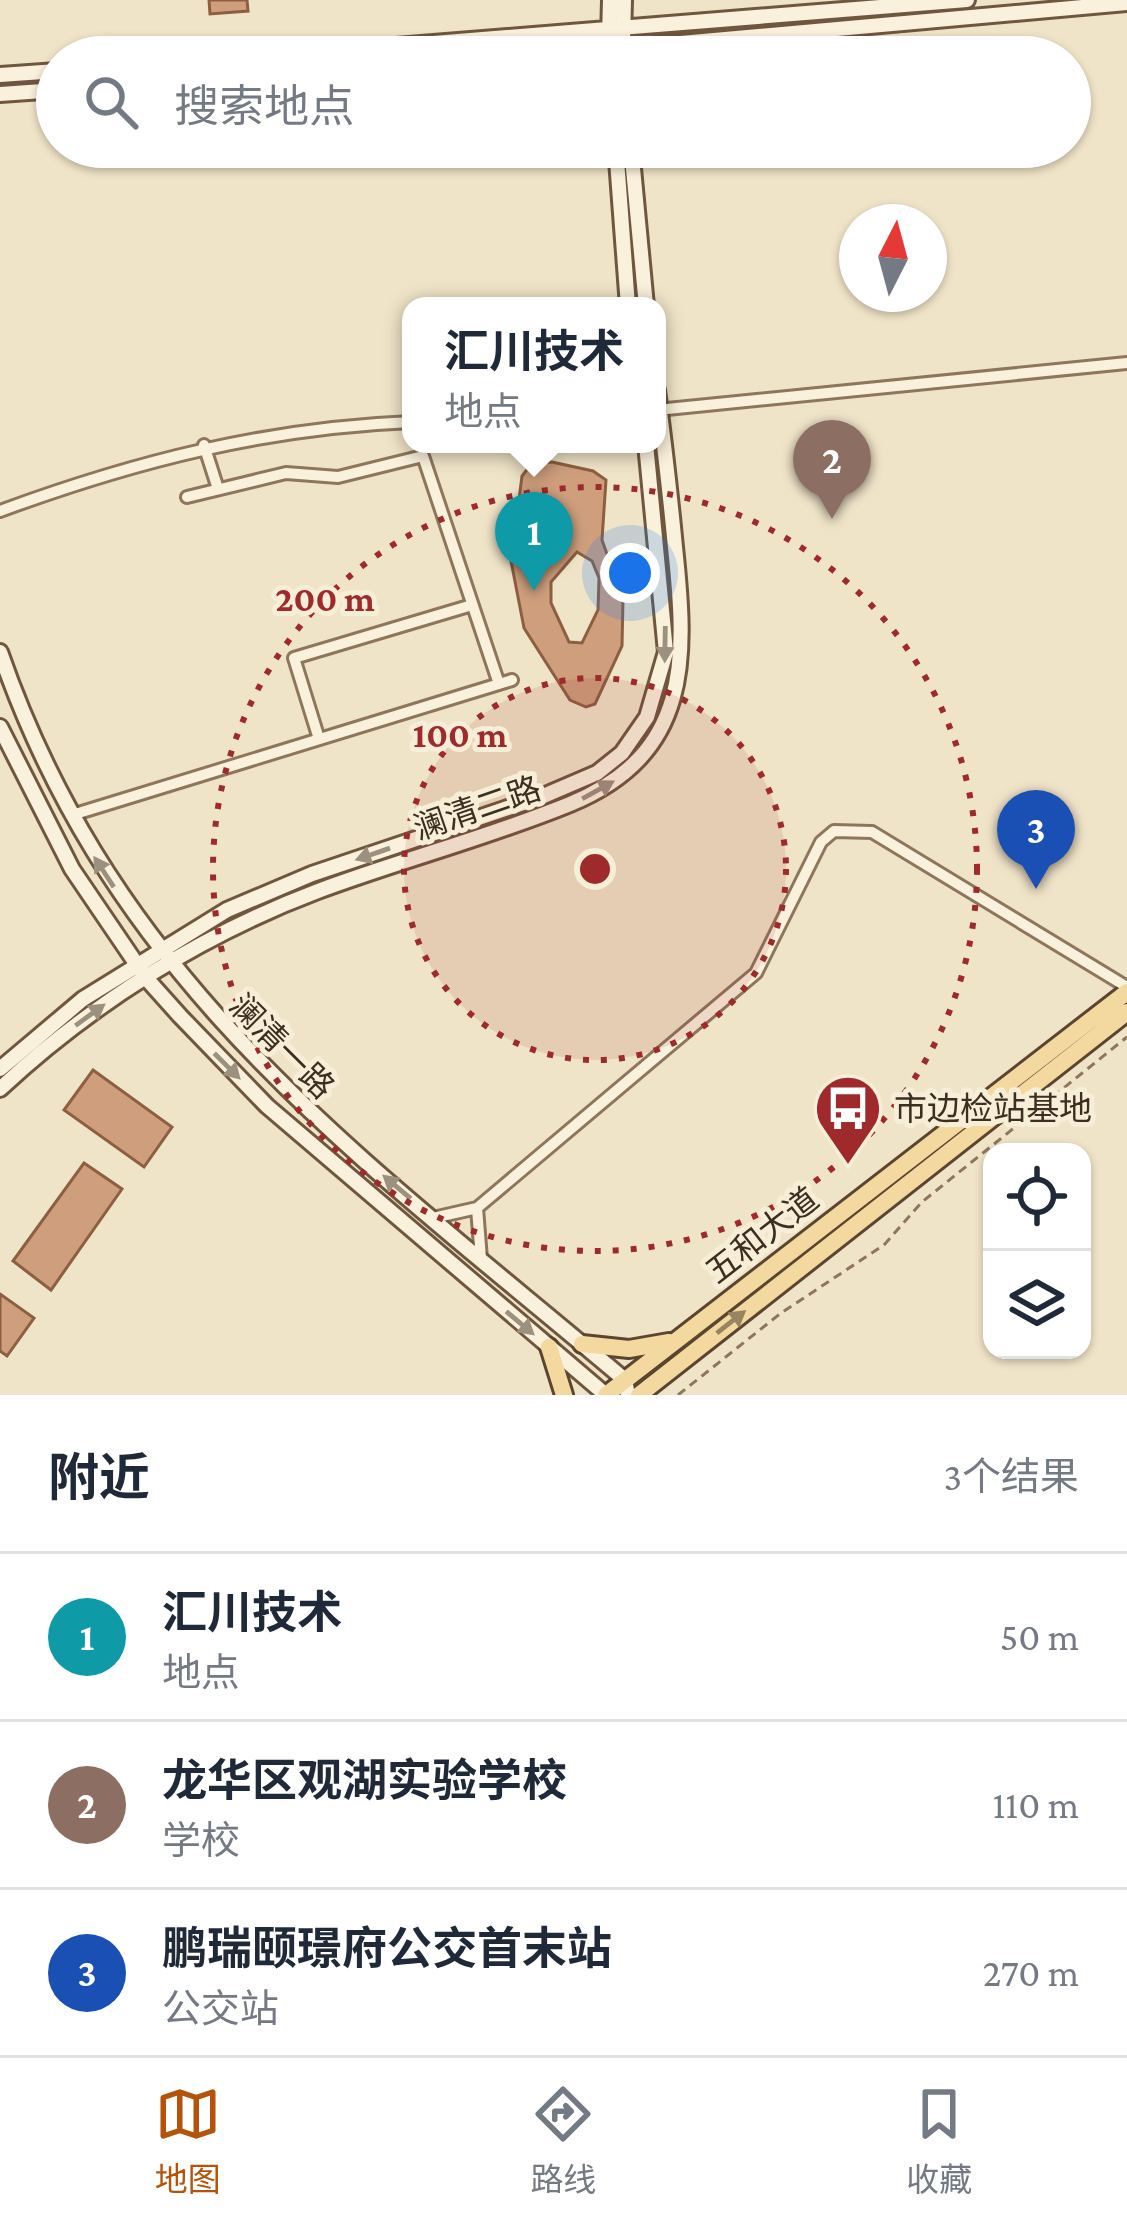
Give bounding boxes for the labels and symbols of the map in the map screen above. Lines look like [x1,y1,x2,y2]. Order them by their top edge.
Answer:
north arrow [839,204,947,312]
pin: 2 [793,420,871,519]
pin: 1 [495,492,573,591]
your location [600,543,660,603]
text: 200 m [275,579,375,619]
one-way arrow [655,626,674,664]
text: 100 m [413,715,508,755]
street label: 澜清二路 [409,769,545,847]
one-way arrow [580,780,615,801]
pin: 3 [997,790,1075,889]
one-way arrow [354,845,391,864]
centre of rings [574,848,616,890]
one-way arrow [94,855,116,888]
street label: 澜清一路 [222,986,342,1106]
one-way arrow [74,1004,106,1028]
one-way arrow [213,1052,241,1080]
bus stop icon: 市边检站基地 [813,1073,883,1167]
place label: 市边检站基地 [894,1090,1092,1127]
one-way arrow [382,1175,412,1201]
street label: 五和大道 [699,1180,825,1290]
one-way arrow [505,1309,535,1335]
one-way arrow [715,1310,746,1335]

